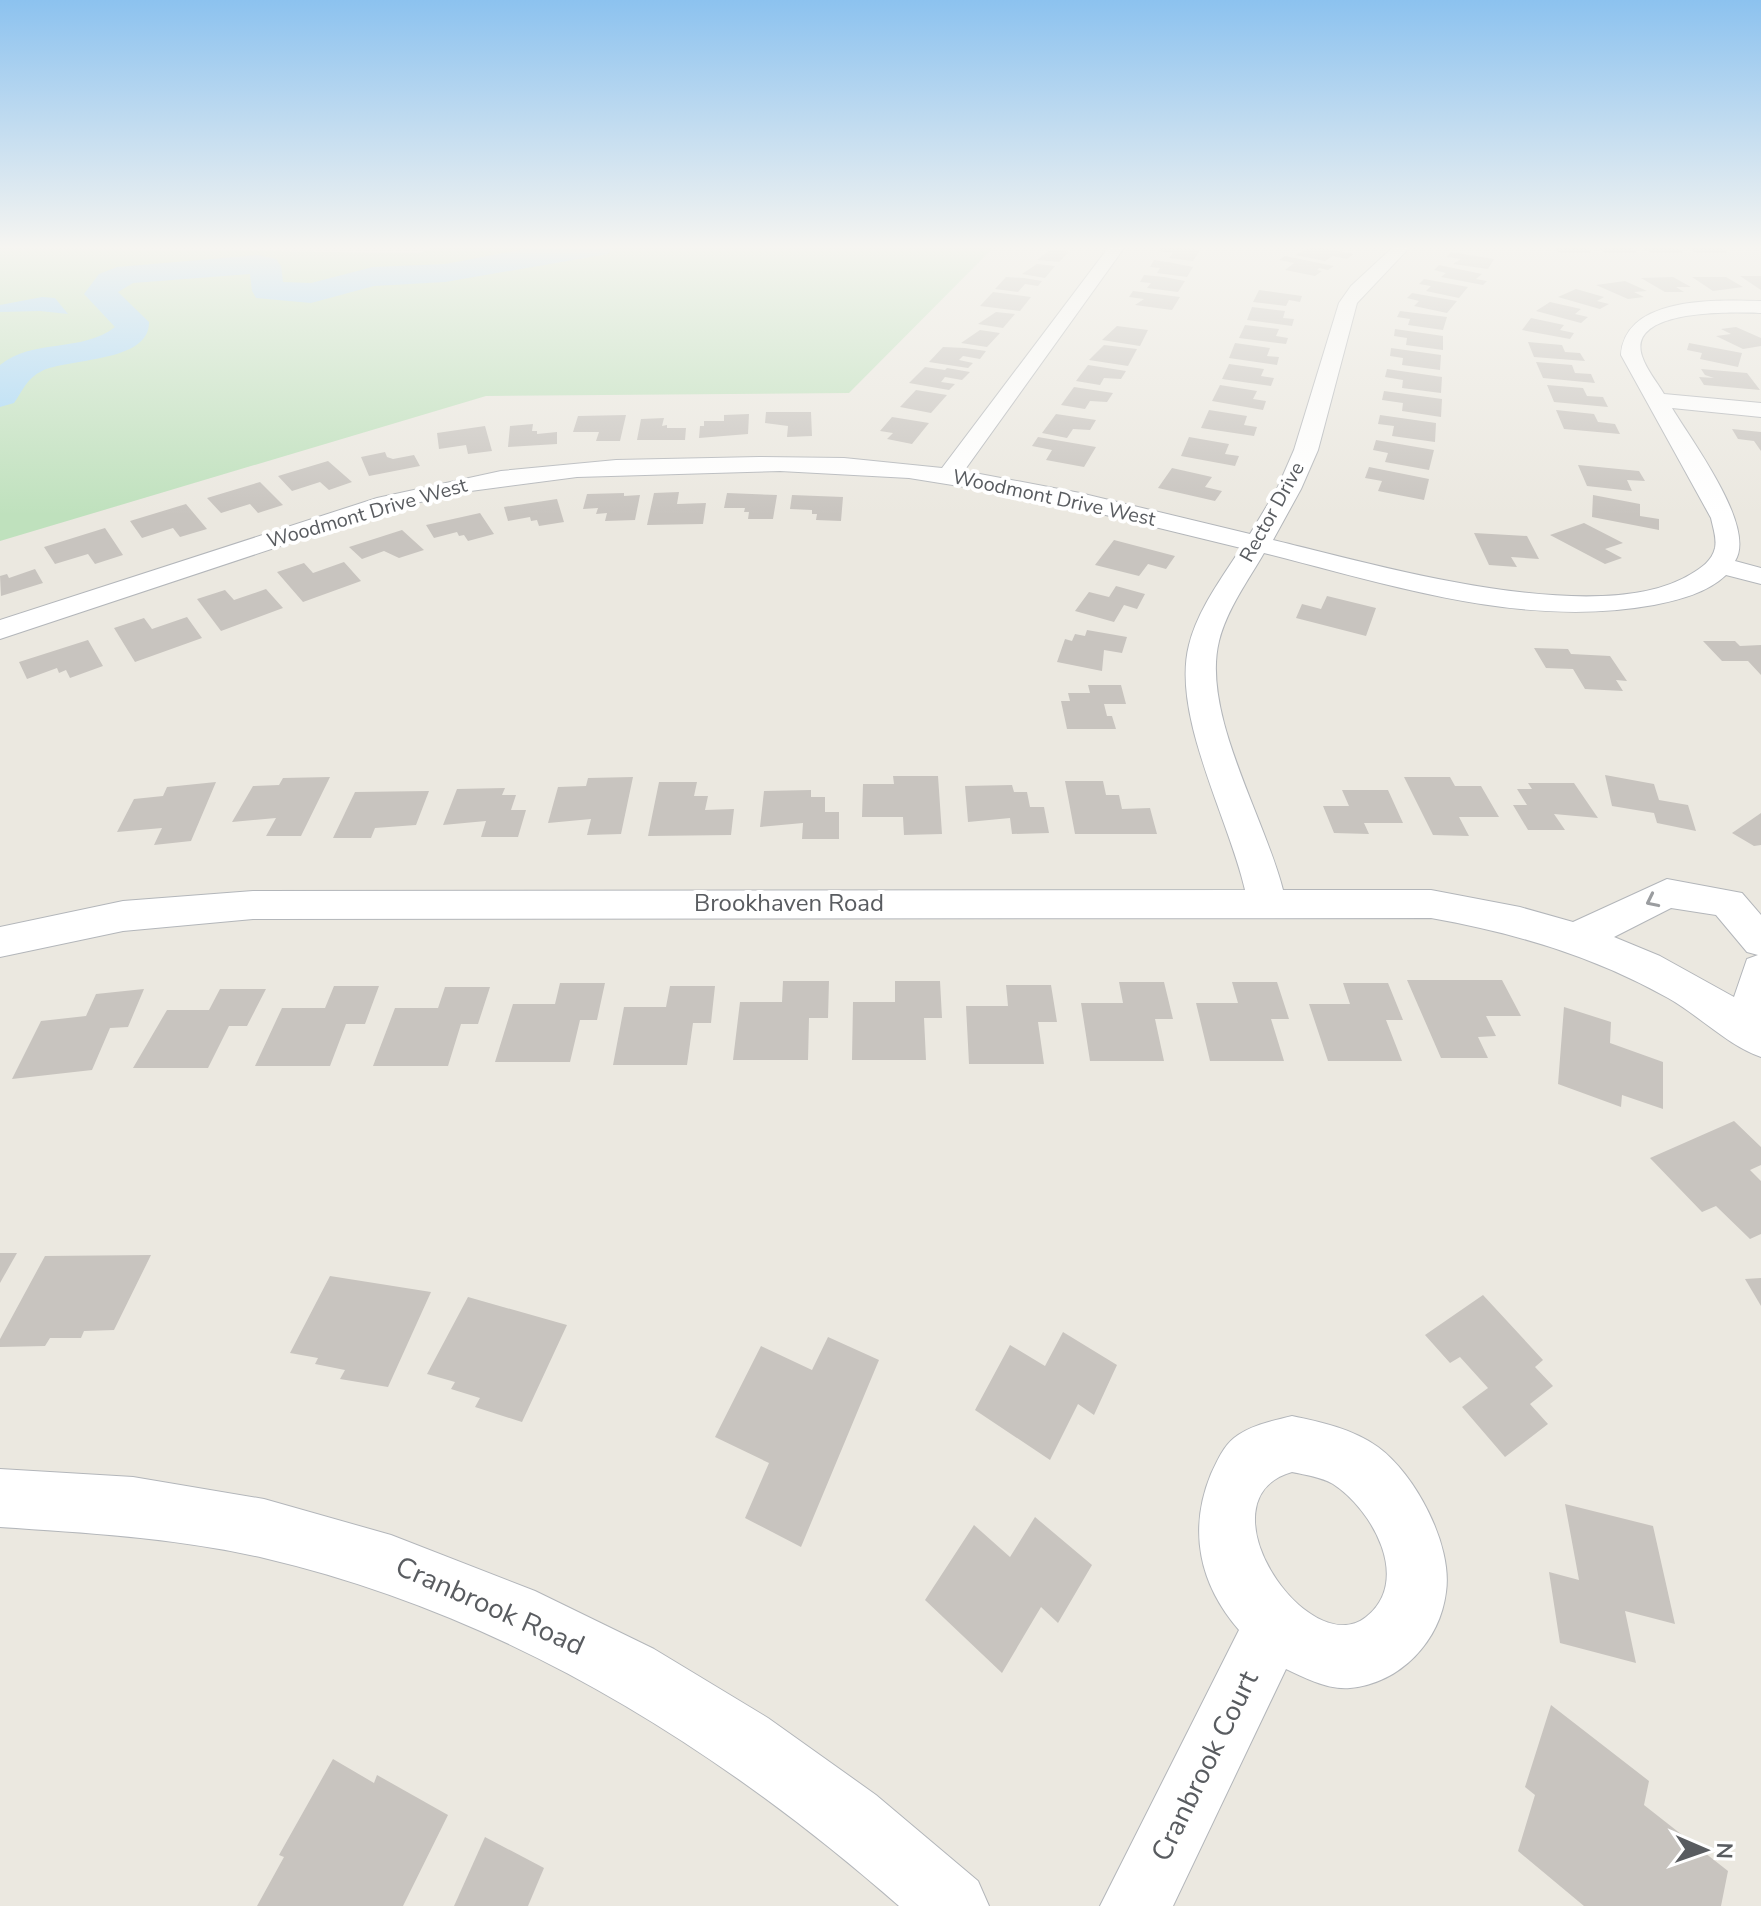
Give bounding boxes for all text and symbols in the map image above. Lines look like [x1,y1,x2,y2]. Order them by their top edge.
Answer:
street label: Rector Drive [1233,457,1311,567]
street label: Woodmont Drive West [950,463,1159,533]
street label: Woodmont Drive West [264,471,471,555]
street label: Brookhaven Road [694,887,884,919]
one-way arrow [1646,891,1661,907]
street label: Cranbrook Road [389,1547,591,1665]
street label: Cranbrook Court [1142,1664,1268,1868]
north arrow [1665,1810,1745,1890]
text: N [1709,1842,1739,1859]

